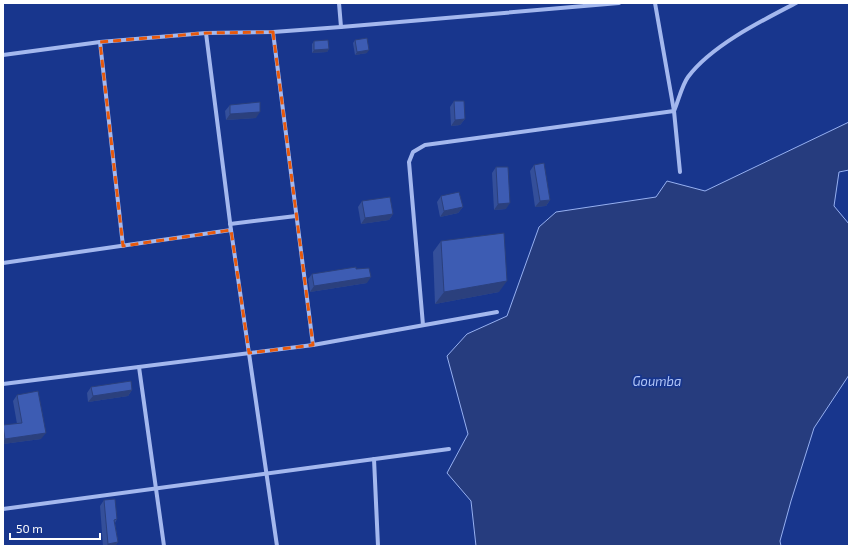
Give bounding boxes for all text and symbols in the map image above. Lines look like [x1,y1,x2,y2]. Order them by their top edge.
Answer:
water label: Goumba [632,373,682,389]
scale bar [10,515,100,541]
text: 50 m [16,521,43,535]

